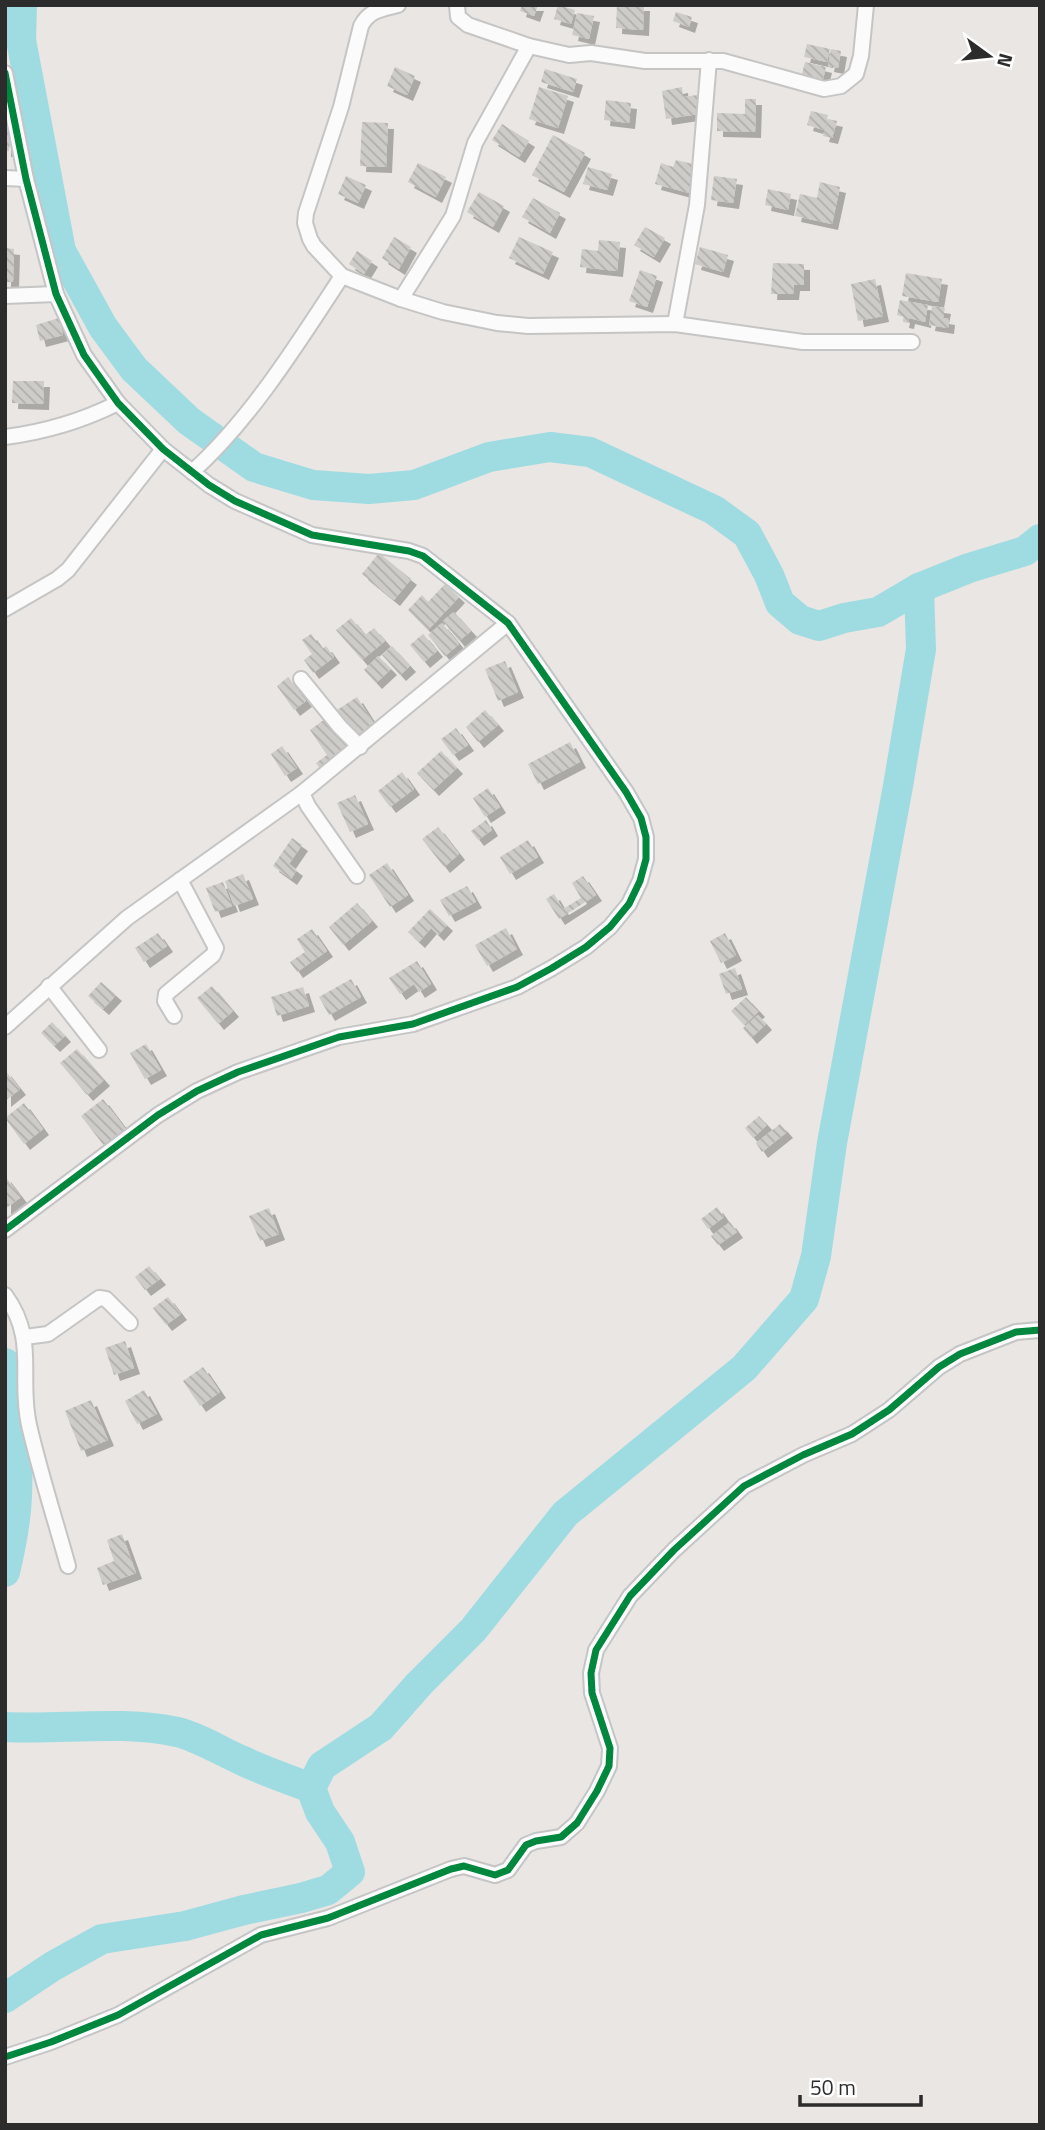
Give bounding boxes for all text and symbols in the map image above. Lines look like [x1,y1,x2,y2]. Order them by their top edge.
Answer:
north arrow [954,21,1024,91]
text: N [990,50,1022,71]
scale bar [800,2064,921,2108]
text: 50 m [810,2071,856,2103]

